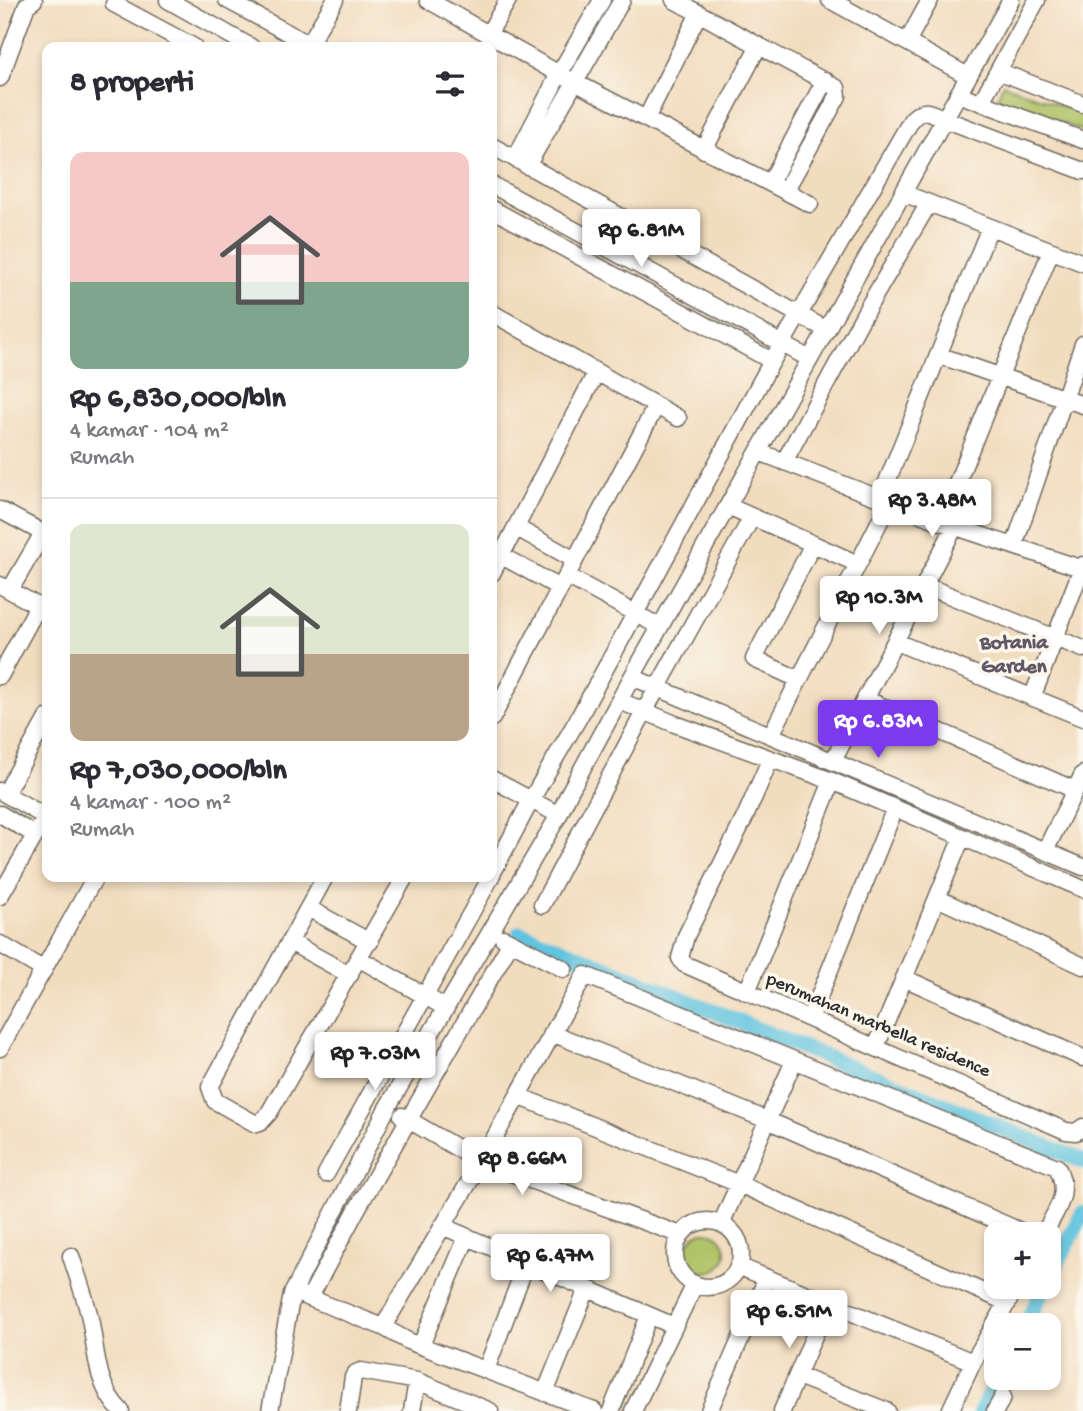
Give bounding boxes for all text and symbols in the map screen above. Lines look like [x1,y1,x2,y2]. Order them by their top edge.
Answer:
icon: filters [431,65,469,103]
text: 8 properti [70,67,194,102]
icon: home [207,197,333,323]
pin: Rp 6.81M [569,210,713,269]
text: Rp 6.81M [598,218,684,245]
text: Rp 6,830,000/bln [70,383,286,418]
text: 4 kamar · 104 m² [70,418,229,445]
text: Rumah [70,445,134,472]
pin: Rp 3.48M [860,480,1004,539]
text: Rp 3.48M [888,488,976,515]
icon: home [207,569,333,695]
pin: Rp 10.3M [807,576,951,636]
text: Rp 10.3M [836,585,922,612]
district label: Botania Garden [979,632,1049,681]
pin: Rp 6.83M [806,700,950,760]
text: Rp 6.83M [834,709,922,736]
text: Rp 7,030,000/bln [70,755,287,790]
text: 4 kamar · 100 m² [70,790,231,817]
text: Rumah [70,817,134,844]
street label: perumahan marbella residence [762,968,994,1084]
pin: Rp 7.03M [303,1032,447,1092]
text: Rp 7.03M [331,1041,419,1068]
pin: Rp 8.66M [450,1138,594,1197]
text: Rp 8.66M [478,1146,566,1173]
map controls [984,1222,1061,1390]
button: + [984,1222,1061,1299]
pin: Rp 6.47M [478,1234,622,1294]
text: Rp 6.47M [507,1243,593,1270]
pin: Rp 6.51M [717,1290,861,1350]
text: Rp 6.51M [746,1299,832,1326]
button: − [984,1313,1061,1390]

